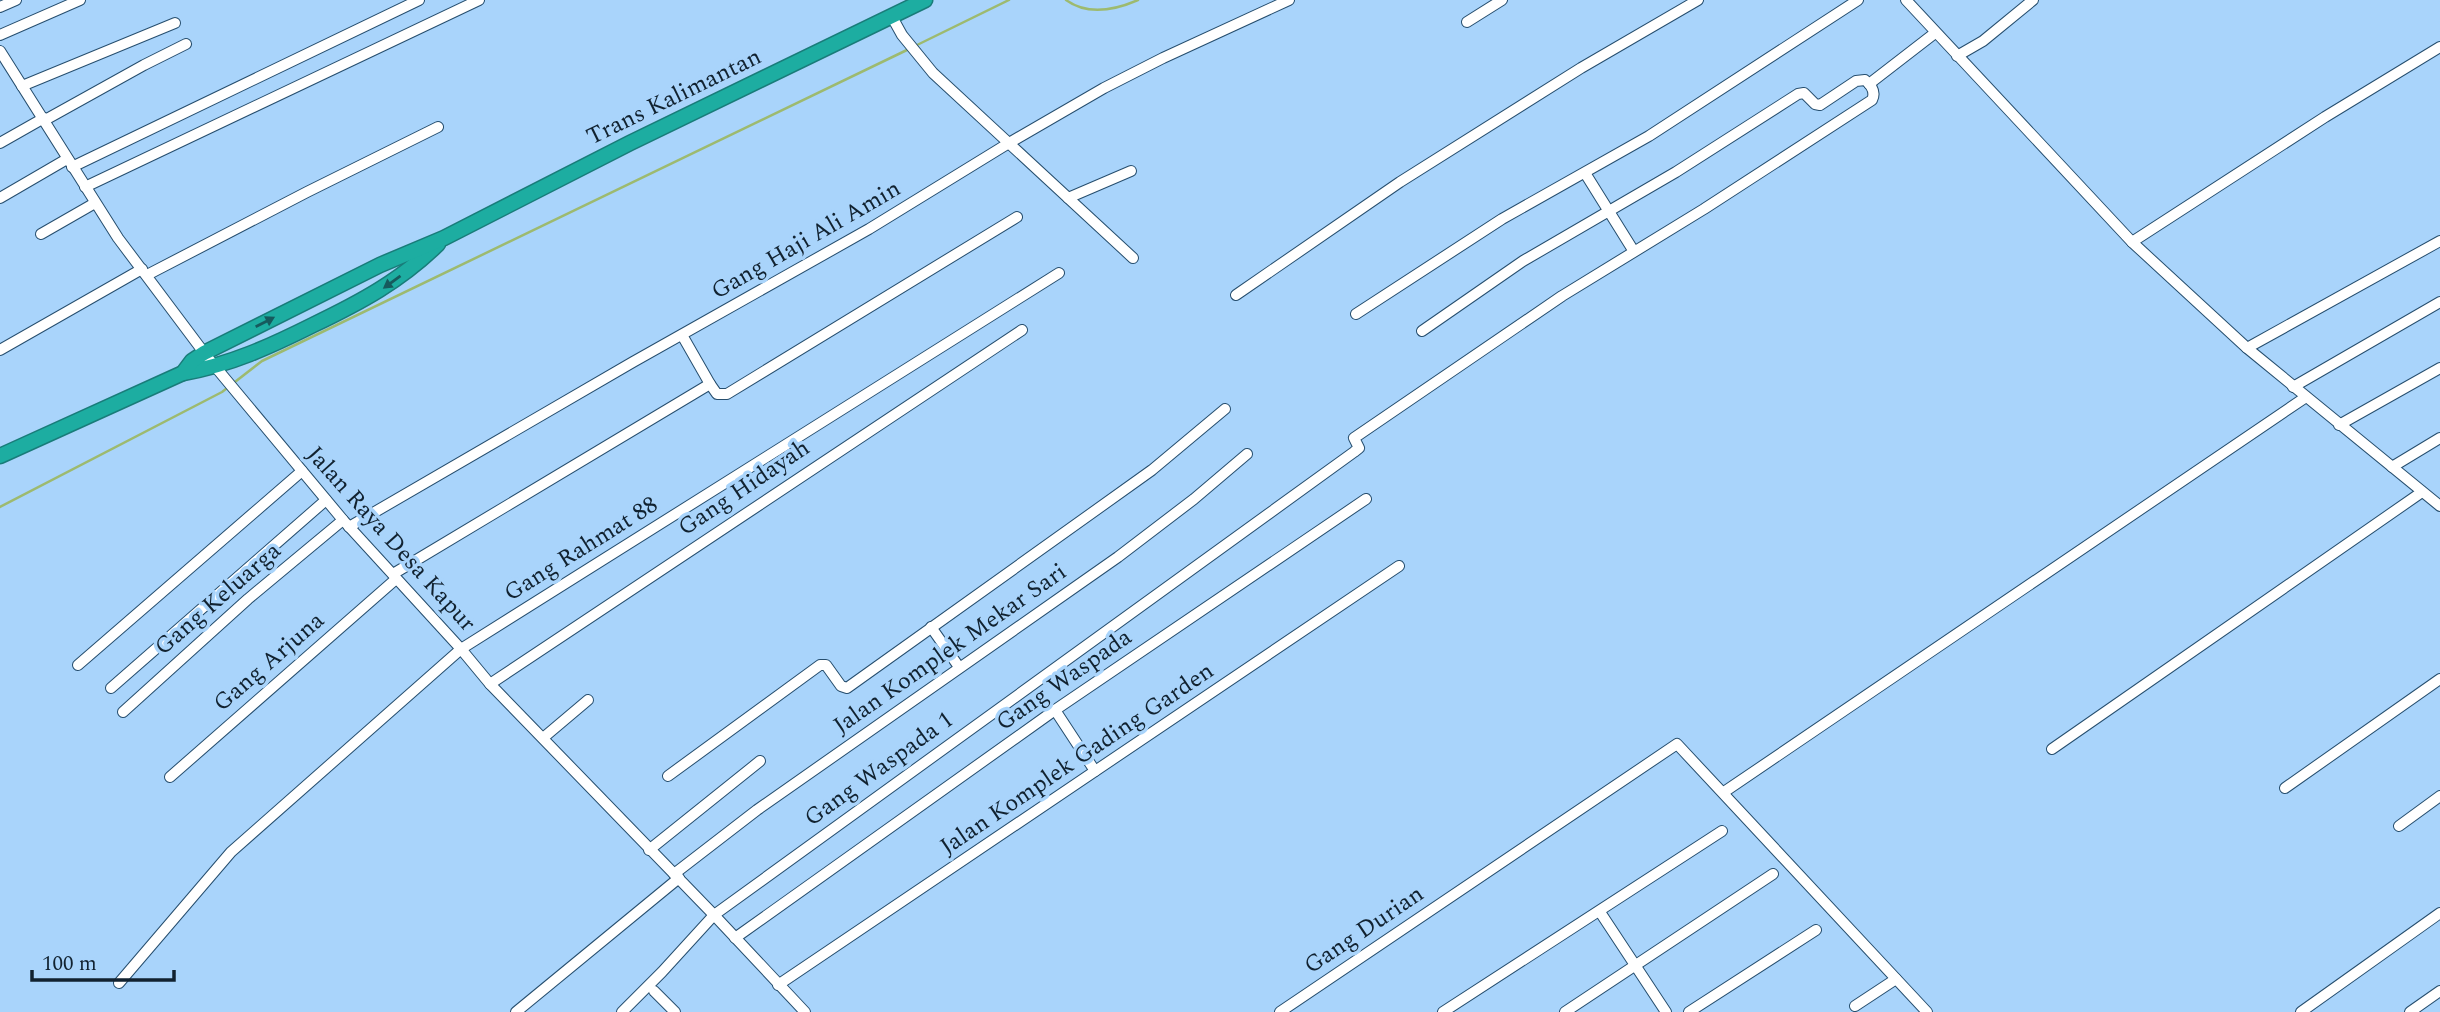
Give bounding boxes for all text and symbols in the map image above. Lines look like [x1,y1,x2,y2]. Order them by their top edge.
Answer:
street label: Trans Kalimantan [580,39,768,155]
street label: Gang Haji Ali Amin [704,171,908,309]
one-way arrow [383,275,401,289]
one-way arrow [255,317,275,328]
street label: Gang Hidayah [671,431,817,545]
street label: Jalan Raya Desa Kapur [298,438,484,640]
street label: Gang Rahmat 88 [497,487,665,611]
street label: Gang Keluarga [147,533,290,664]
street label: Jalan Komplek Mekar Sari [826,555,1074,743]
street label: Gang Arjuna [205,603,333,721]
street label: Gang Waspada [989,620,1140,740]
street label: Jalan Komplek Gading Garden [933,654,1221,864]
street label: Gang Waspada 1 [797,702,961,836]
street label: Gang Durian [1297,876,1431,983]
scale bar [32,939,173,983]
text: 100 m [42,948,97,980]

